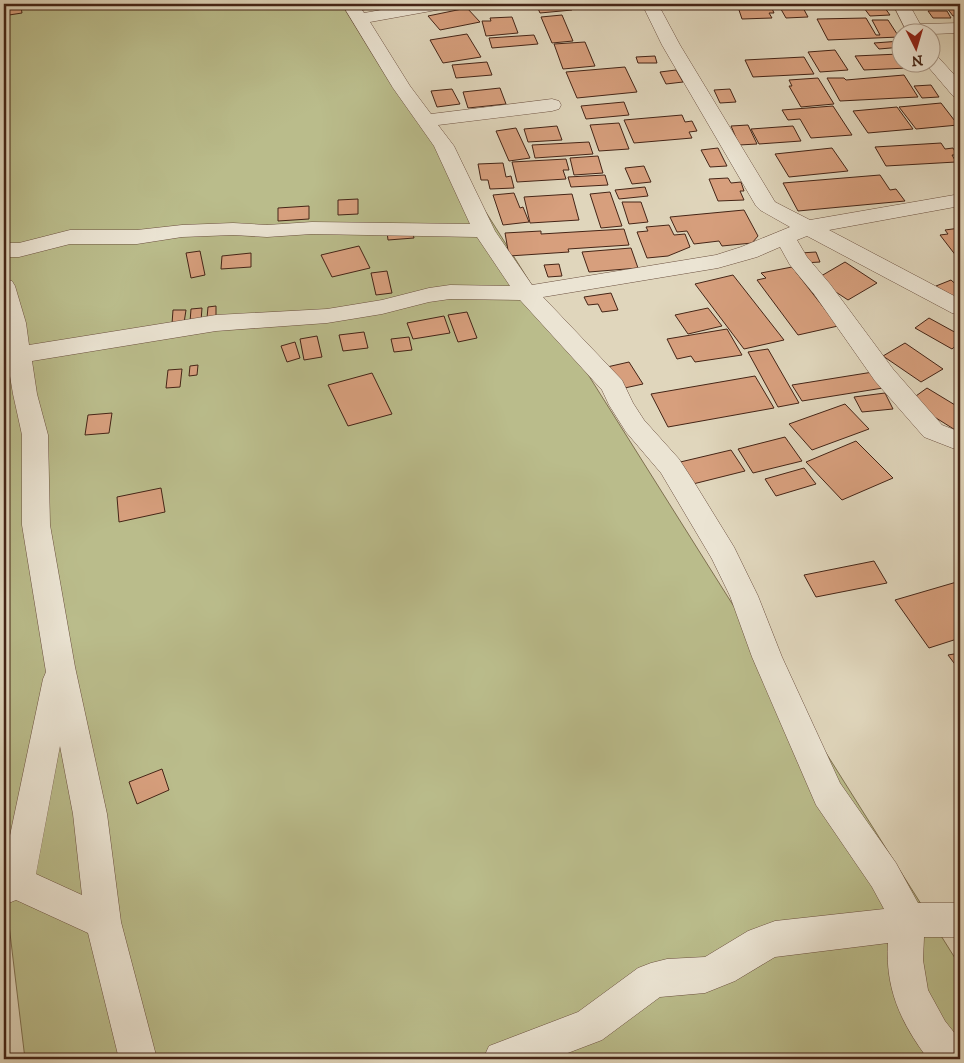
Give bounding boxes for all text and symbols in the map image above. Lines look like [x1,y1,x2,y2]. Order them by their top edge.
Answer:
north arrow [892,22,942,72]
text: N [910,50,924,69]

